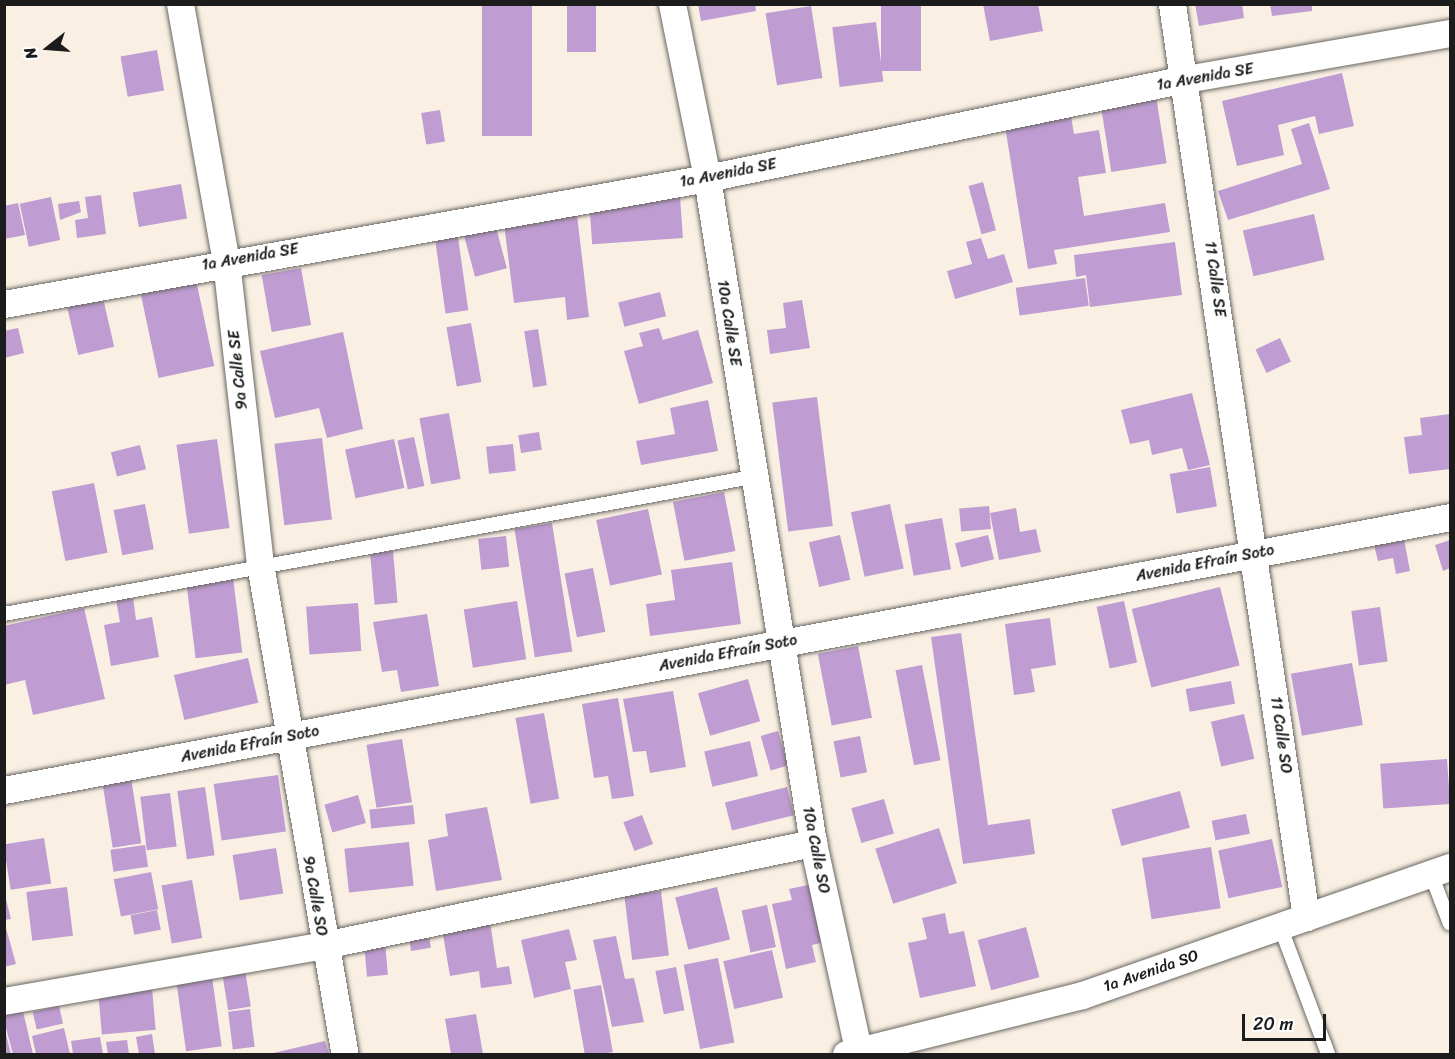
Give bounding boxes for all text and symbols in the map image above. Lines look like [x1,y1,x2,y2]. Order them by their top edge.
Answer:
north arrow [18,18,78,78]
text: N [15,44,46,63]
street label: 1a Avenida SE [1155,59,1255,95]
street label: 1a Avenida SE [678,154,778,192]
street label: 1a Avenida SE [200,239,300,275]
street label: 11 Calle SE [1200,240,1230,318]
street label: 10a Calle SE [713,278,745,368]
street label: 9a Calle SE [224,329,252,411]
street label: Avenida Efraín Soto [1134,540,1276,586]
street label: Avenida Efraín Soto [657,630,799,676]
street label: 11 Calle SO [1266,695,1296,775]
street label: Avenida Efraín Soto [179,721,321,767]
street label: 10a Calle SO [798,804,834,896]
street label: 9a Calle SO [298,854,332,938]
street label: 1a Avenida SO [1101,946,1201,996]
scale bar [1245,1002,1329,1040]
text: 20 m [1253,1008,1293,1040]

